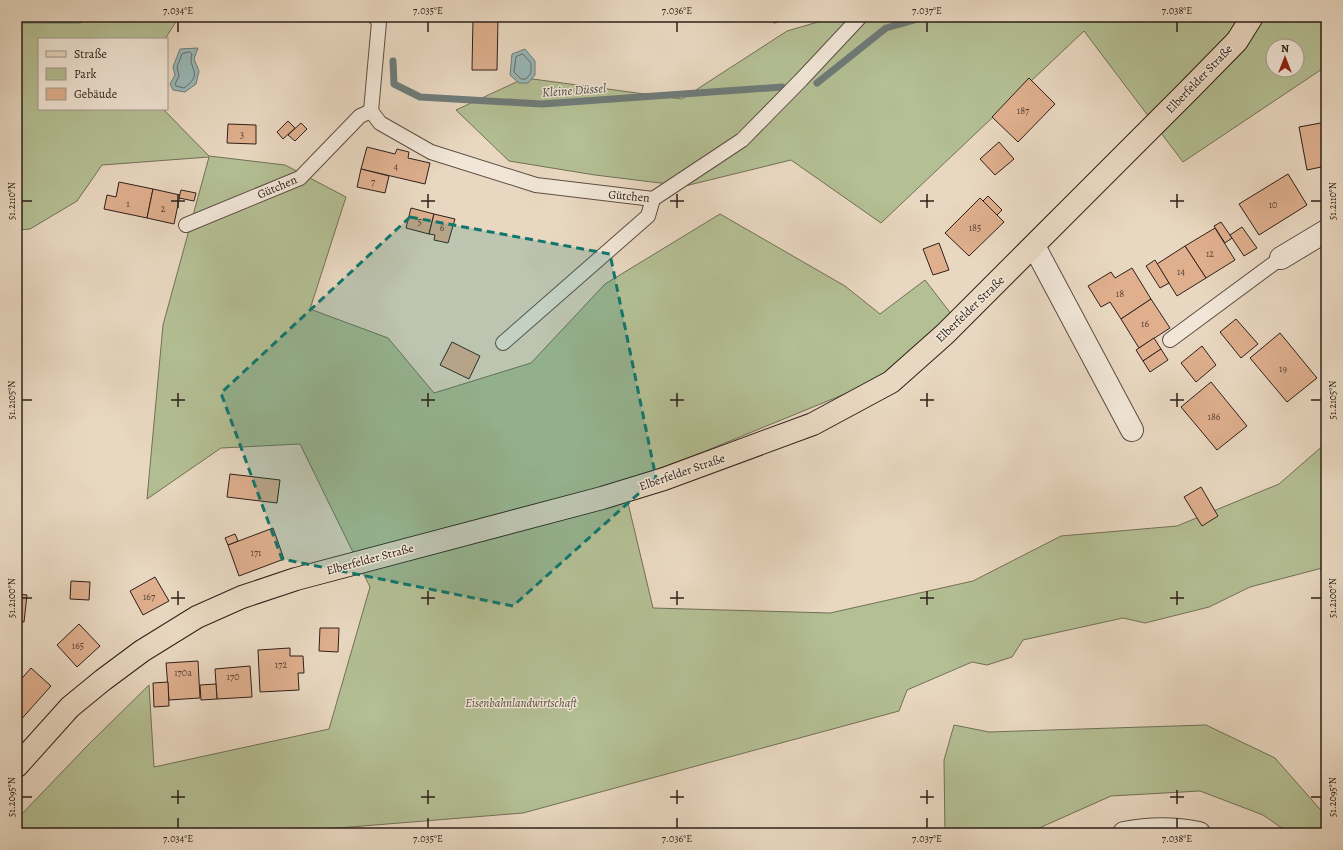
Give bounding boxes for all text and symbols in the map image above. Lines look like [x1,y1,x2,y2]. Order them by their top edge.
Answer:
text: 7.034°E [163,4,193,17]
text: 7.035°E [413,4,443,17]
text: 7.036°E [662,4,692,17]
text: 7.037°E [912,4,942,17]
text: 7.038°E [1162,4,1192,17]
legend [38,38,168,110]
north arrow [1265,38,1305,78]
street label: Elberfelder Straße [1162,41,1236,117]
text: N [1281,41,1289,56]
text: Straße [74,46,107,62]
text: Park [74,66,97,82]
water label: Kleine Düssel [541,79,607,101]
text: Gebäude [74,86,117,102]
house number: 187 [1017,104,1030,117]
house number: 3 [240,128,244,141]
house number: 4 [394,160,399,173]
street label: Gütchen [255,171,300,203]
house number: 7 [371,175,376,188]
text: 51.2110°N [5,182,18,220]
text: 51.2110°N [1326,182,1339,220]
street label: Gütchen [608,186,651,206]
house number: 1 [126,197,130,210]
house number: 10 [1269,198,1277,211]
house number: 2 [161,202,166,215]
house number: 5 [418,215,422,228]
house number: 6 [440,221,445,234]
house number: 185 [969,221,981,234]
house number: 12 [1206,247,1214,260]
house number: 14 [1177,265,1185,278]
street label: Elberfelder Straße [932,272,1008,346]
house number: 18 [1116,287,1124,300]
house number: 16 [1141,317,1149,330]
house number: 19 [1279,362,1287,375]
text: 51.2105°N [5,381,18,419]
text: 51.2105°N [1326,381,1339,419]
house number: 186 [1208,410,1221,423]
street label: Elberfelder Straße [637,450,727,494]
street label: Elberfelder Straße [325,540,415,578]
house number: 171 [250,546,262,559]
text: 51.2100°N [5,578,18,618]
text: 51.2100°N [1326,578,1339,618]
house number: 167 [143,590,156,603]
house number: 165 [72,639,84,652]
house number: 172 [275,658,287,671]
house number: 170a [174,666,192,679]
house number: 170 [227,670,239,683]
park label: Eisenbahnlandwirtschaft [465,695,577,711]
text: 51.2095°N [5,777,18,817]
text: 51.2095°N [1326,777,1339,817]
text: 7.034°E [163,832,193,845]
text: 7.035°E [413,832,443,845]
text: 7.036°E [662,832,692,845]
text: 7.037°E [912,832,942,845]
text: 7.038°E [1162,832,1192,845]

